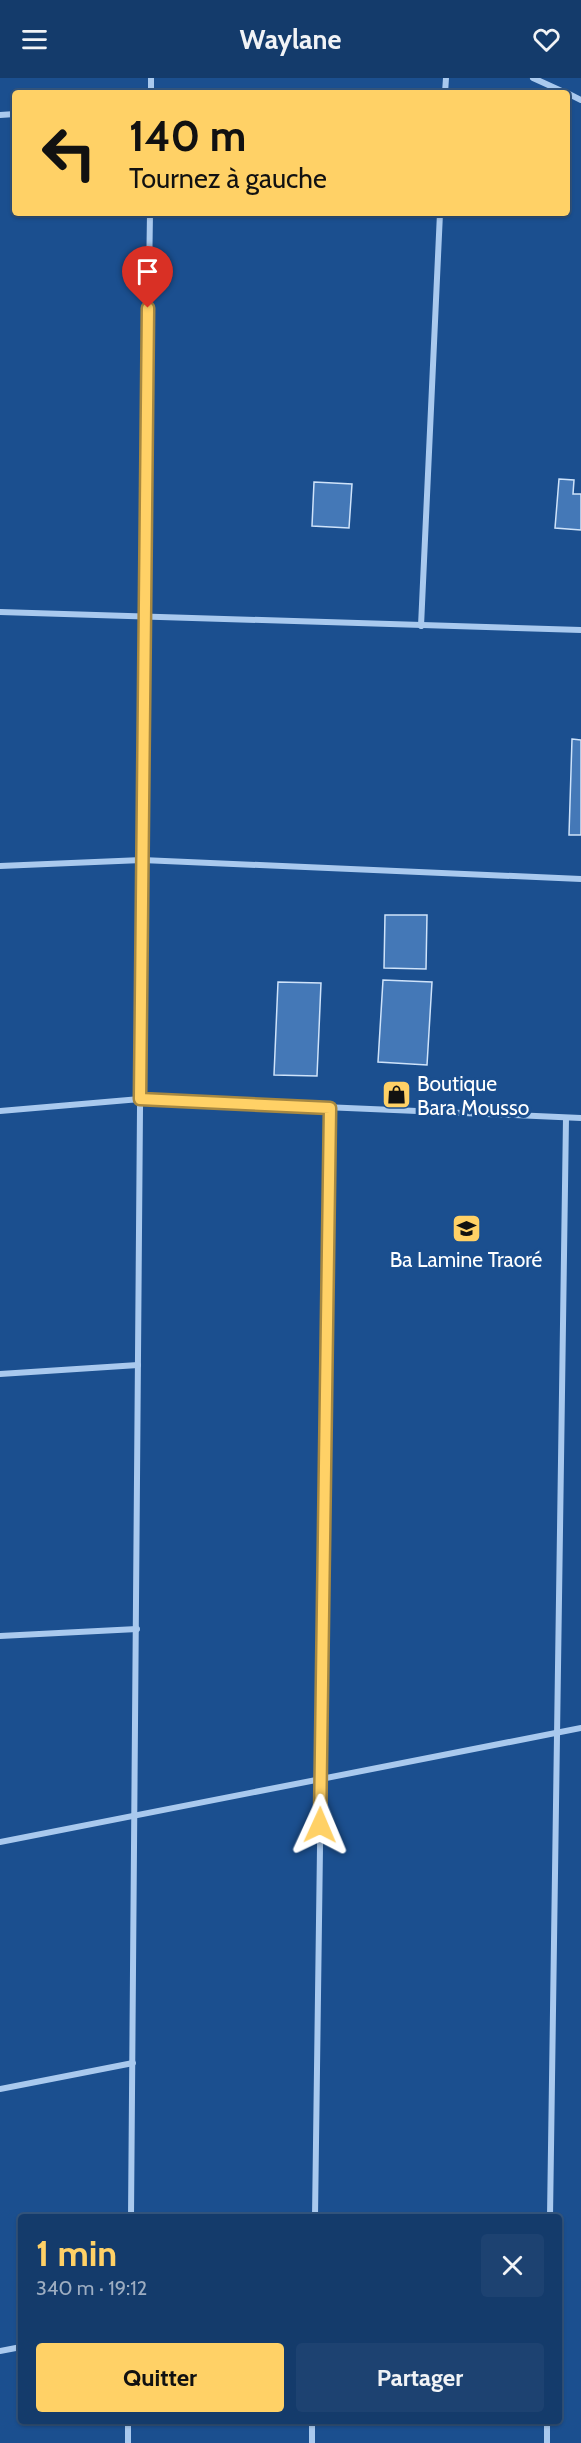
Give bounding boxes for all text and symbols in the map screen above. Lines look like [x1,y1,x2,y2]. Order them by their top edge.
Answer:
icon: menu [18,23,51,56]
text: Waylane [240,23,341,56]
icon: heart [530,23,563,56]
text: 140 m [129,110,246,162]
icon: left [30,114,108,192]
text: Tournez à gauche [129,162,327,195]
pin [122,246,173,308]
icon: arrive [131,255,164,288]
place label: Boutique Bara Mousso [417,1071,529,1120]
shop icon: Boutique Bara Mousso [380,1079,412,1111]
school or university icon: Ba Lamine Traoré [450,1212,482,1244]
place label: Ba Lamine Traoré [390,1247,543,1272]
position arrow [288,1793,352,1857]
text: 1 min [36,2231,117,2275]
button: close [481,2234,544,2297]
text: 340 m · 19:12 [36,2276,147,2300]
button: Quitter [36,2343,284,2412]
button: Partager [296,2343,544,2412]

